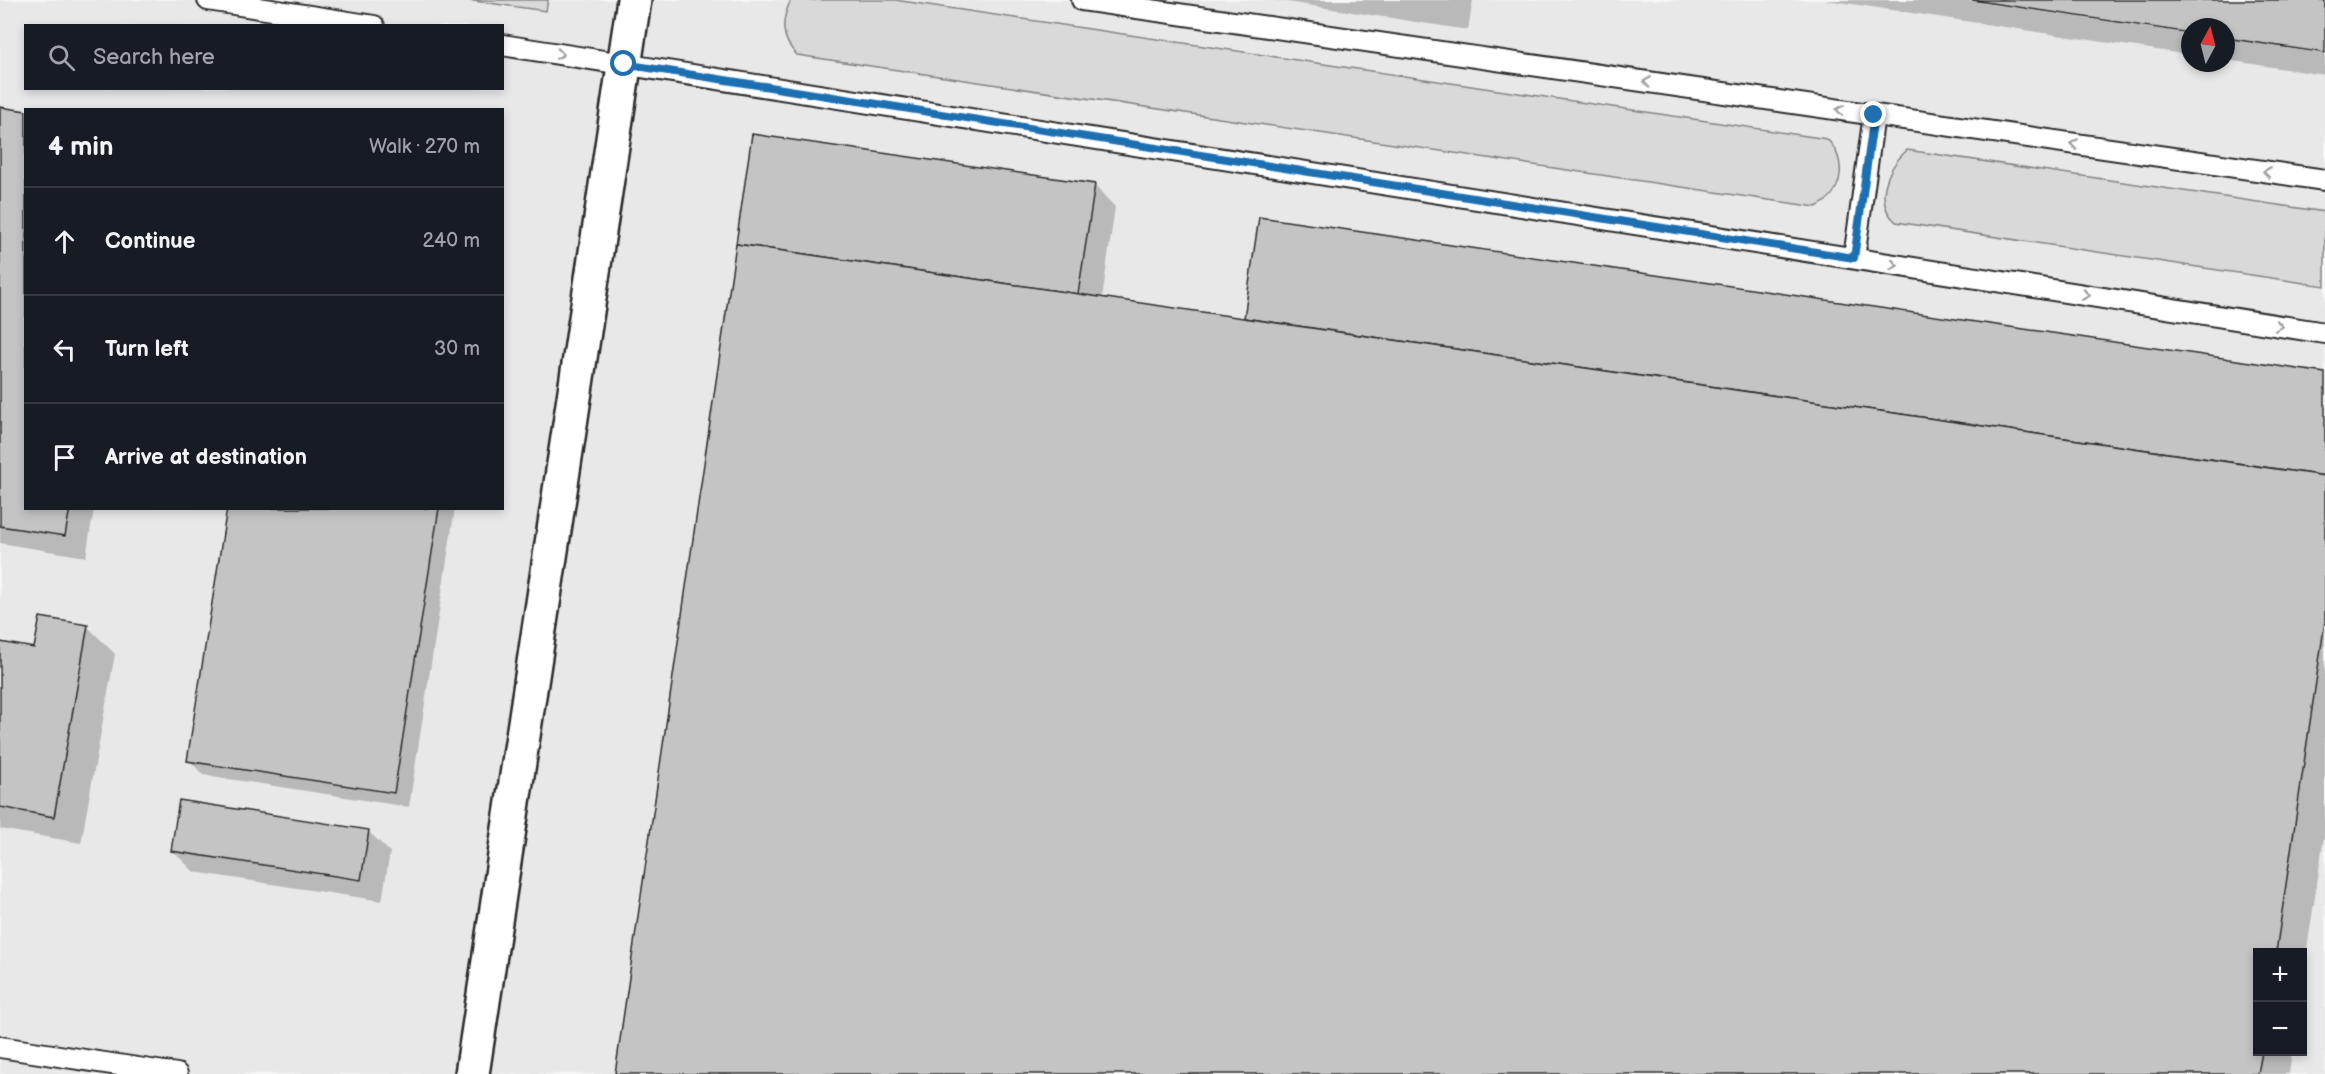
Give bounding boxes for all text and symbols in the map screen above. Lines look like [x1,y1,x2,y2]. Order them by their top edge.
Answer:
north arrow [2181,18,2235,72]
search box [24,24,504,90]
icon: search [45,41,78,74]
text: Search here [93,44,215,71]
one-way arrow [556,48,565,60]
route start [610,50,636,76]
one-way arrow [1642,77,1651,89]
route end [1860,101,1886,127]
one-way arrow [1835,105,1844,117]
text: 4 min [48,132,113,163]
text: Walk · 270 m [369,135,480,159]
one-way arrow [2070,138,2079,150]
one-way arrow [2262,166,2272,178]
icon: ahead [48,225,81,258]
text: Continue [105,228,195,255]
text: 240 m [423,229,480,253]
one-way arrow [1889,258,1898,270]
one-way arrow [2082,289,2091,301]
one-way arrow [2274,319,2284,331]
icon: left [48,333,81,366]
text: Turn left [105,336,189,363]
text: 30 m [434,337,480,361]
icon: arrive [48,441,81,474]
text: Arrive at destination [105,444,307,471]
map controls [2253,948,2307,1056]
button: + [2253,948,2307,1002]
button: − [2253,1002,2307,1056]

